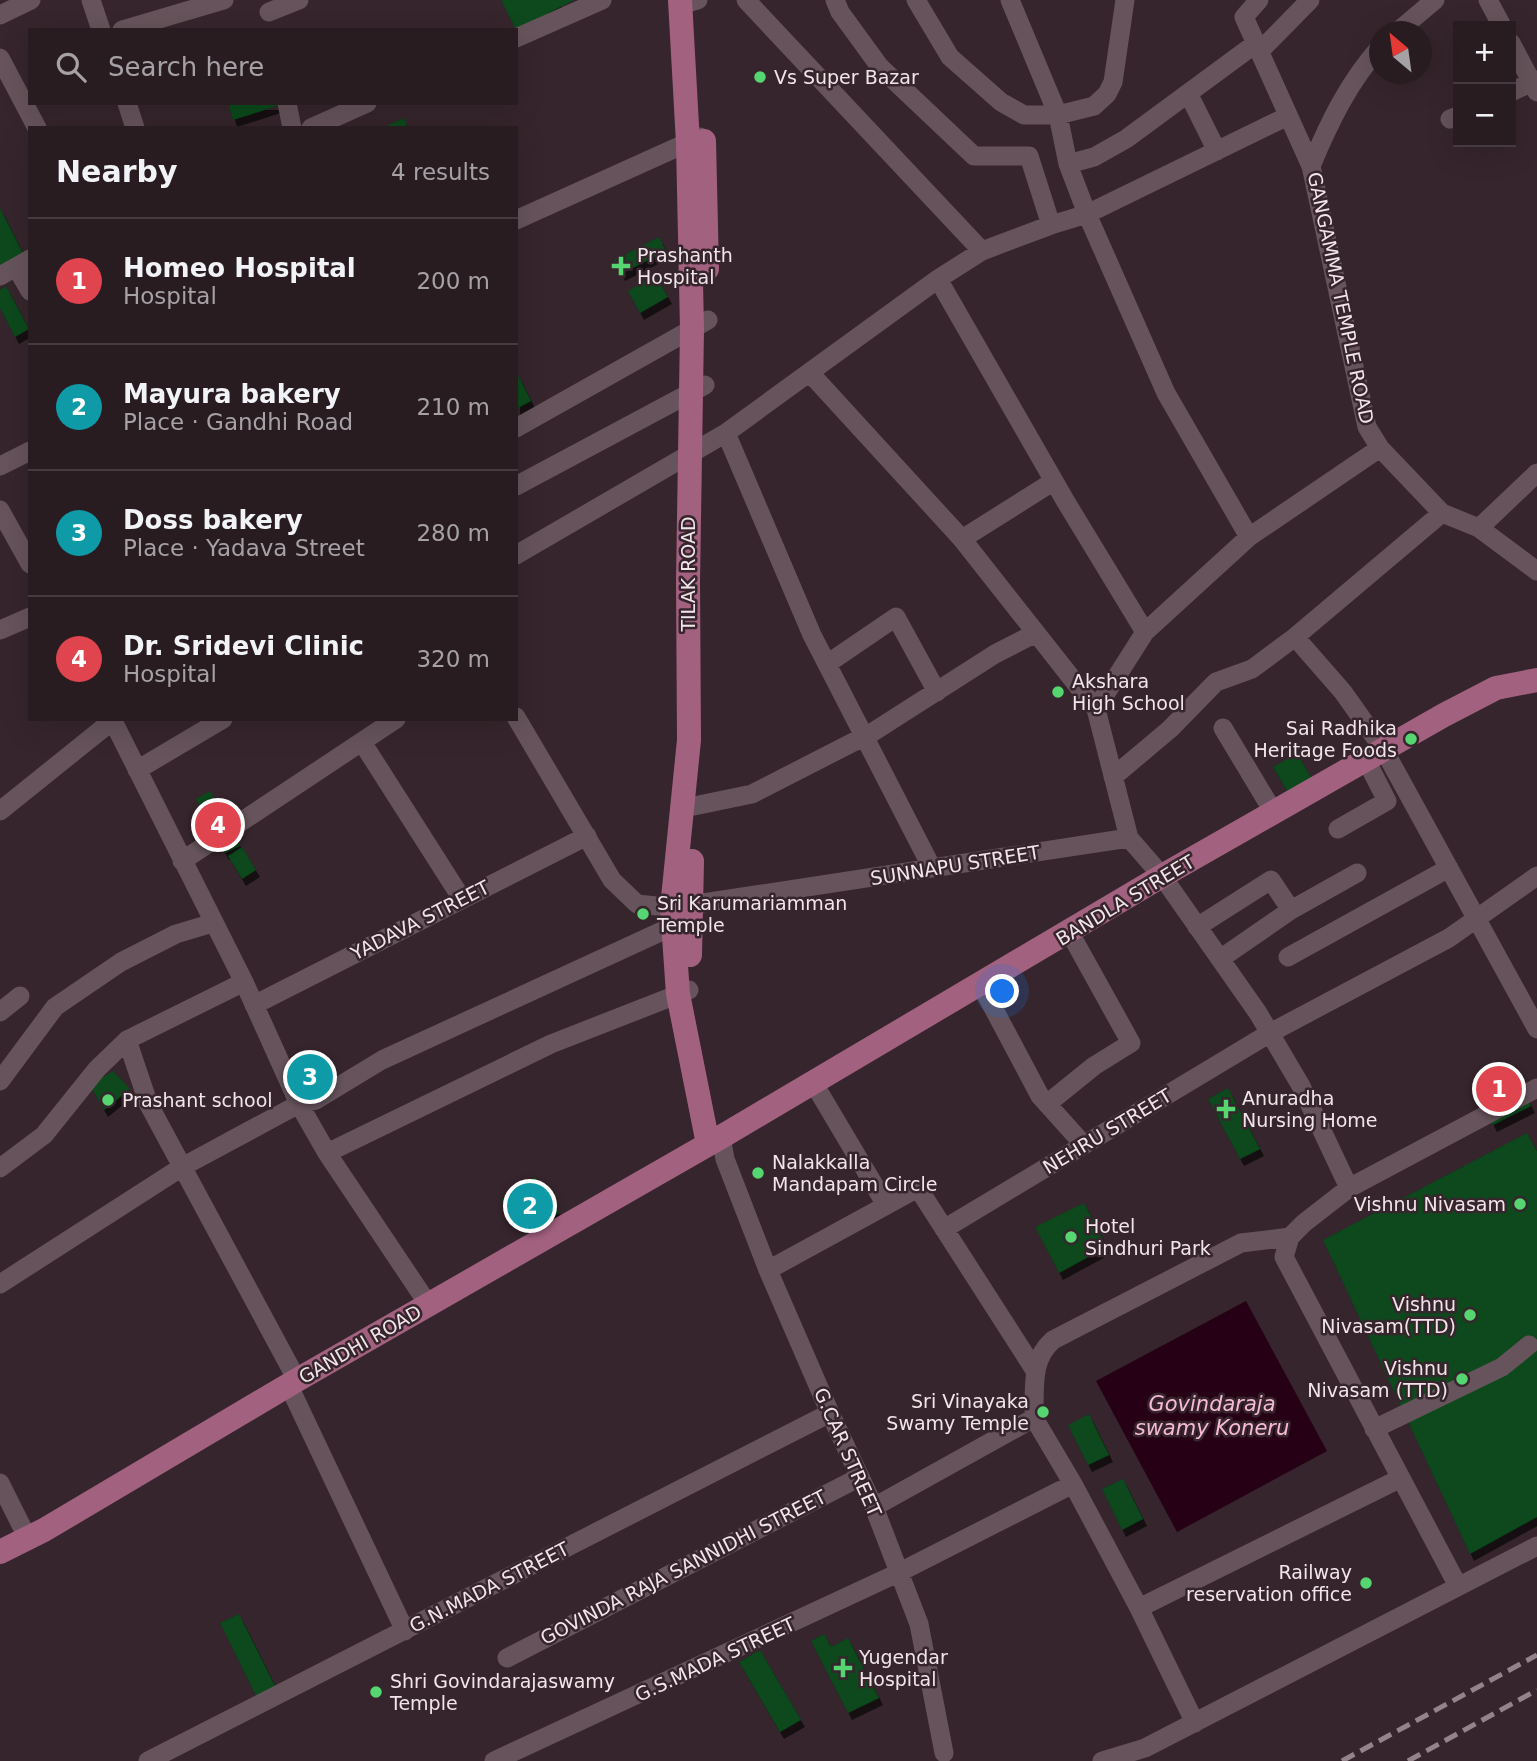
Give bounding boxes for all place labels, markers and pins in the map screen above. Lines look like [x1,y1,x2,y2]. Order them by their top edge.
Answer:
place label: Vs Super Bazar [774,66,919,88]
marker: Vs Super Bazar [752,69,768,85]
place label: Prashanth Hospital [637,244,733,288]
marker: Prashanth Hospital [611,256,631,276]
place label: Akshara High School [1072,670,1185,714]
marker: Akshara High School [1050,684,1066,700]
place label: Sai Radhika Heritage Foods [1254,717,1397,761]
marker: Sai Radhika Heritage Foods [1403,731,1419,747]
pin: 4 [195,799,241,851]
place label: Sri Karumariamman Temple [656,892,847,936]
marker: Sri Karumariamman Temple [635,906,651,922]
pin: 3 [287,1051,333,1103]
pin: 1 [1476,1063,1522,1115]
place label: Anuradha Nursing Home [1242,1087,1378,1131]
place label: Prashant school [122,1089,273,1111]
marker: Prashant school [100,1092,116,1108]
marker: Anuradha Nursing Home [1216,1099,1236,1119]
place label: Nalakkalla Mandapam Circle [772,1151,937,1195]
marker: Nalakkalla Mandapam Circle [750,1165,766,1181]
pin: 2 [507,1180,553,1232]
place label: Vishnu Nivasam [1354,1193,1506,1215]
marker: Vishnu Nivasam [1512,1196,1528,1212]
place label: Hotel Sindhuri Park [1085,1215,1211,1259]
marker: Hotel Sindhuri Park [1063,1229,1079,1245]
place label: Vishnu Nivasam(TTD) [1321,1293,1456,1337]
marker: Vishnu Nivasam(TTD) [1462,1307,1478,1323]
place label: Vishnu Nivasam (TTD) [1307,1357,1448,1401]
marker: Vishnu Nivasam (TTD) [1454,1371,1470,1387]
place label: Sri Vinayaka Swamy Temple [886,1390,1029,1434]
marker: Sri Vinayaka Swamy Temple [1035,1404,1051,1420]
place label: Railway reservation office [1186,1561,1352,1605]
marker: Railway reservation office [1358,1575,1374,1591]
place label: Yugendar Hospital [858,1646,948,1690]
marker: Yugendar Hospital [833,1658,853,1678]
place label: Shri Govindarajaswamy Temple [389,1670,615,1714]
marker: Shri Govindarajaswamy Temple [368,1684,384,1700]

